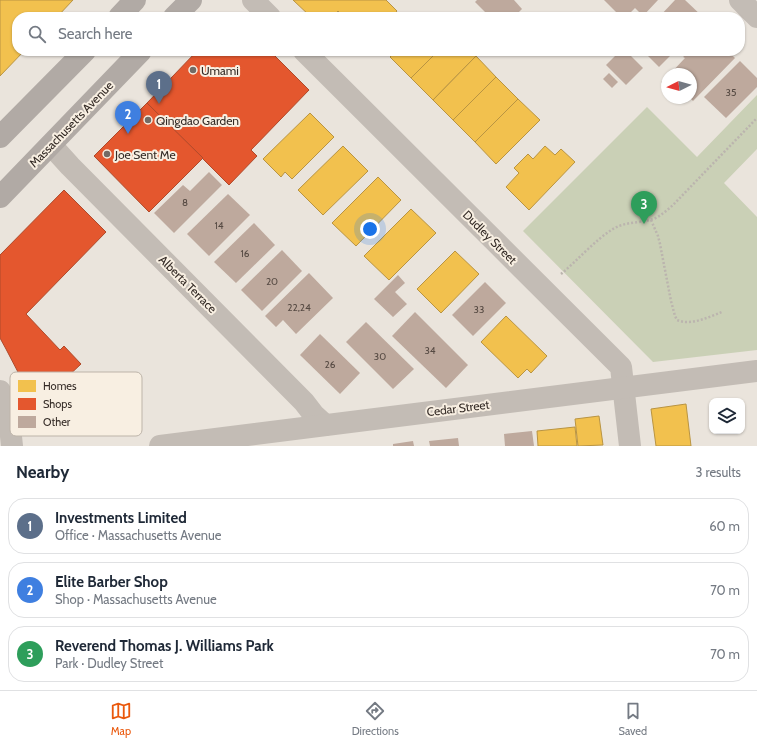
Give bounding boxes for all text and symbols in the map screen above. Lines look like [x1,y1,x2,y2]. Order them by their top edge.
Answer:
search box [12,12,745,56]
icon: search [26,23,48,45]
text: Search here [58,25,133,43]
place label: Umami [201,63,239,78]
marker: Umami [188,65,198,75]
north arrow [661,68,697,104]
pin: 1 [146,71,172,104]
street label: Massachusetts Avenue [26,78,116,170]
house number: 35 [726,86,736,99]
pin: 2 [115,101,141,134]
place label: Qingdao Garden [156,113,239,128]
marker: Qingdao Garden [143,115,153,125]
place label: Joe Sent Me [114,147,176,162]
marker: Joe Sent Me [102,149,112,159]
pin: 3 [631,191,657,224]
house number: 8 [182,196,188,209]
street label: Dudley Street [460,207,520,267]
house number: 14 [214,219,224,232]
your location [360,219,380,239]
house number: 16 [241,247,250,260]
street label: Alberta Terrace [156,252,220,316]
house number: 20 [266,275,278,288]
house number: 22,24 [287,301,311,314]
house number: 33 [474,303,484,316]
house number: 34 [424,344,436,357]
house number: 30 [374,350,386,363]
house number: 26 [325,358,336,371]
legend [10,372,142,436]
text: Homes [43,379,77,393]
text: Shops [43,397,72,411]
street label: Cedar Street [426,397,490,419]
map controls [709,398,745,434]
button: layers [709,398,745,434]
text: Other [43,415,71,429]
text: Nearby [16,462,69,482]
text: 3 results [695,464,741,480]
text: Investments Limited [55,509,187,527]
text: 1 [28,518,32,534]
text: 60 m [709,518,740,534]
text: Office · Massachusetts Avenue [55,527,222,543]
text: Elite Barber Shop [55,573,168,591]
text: 2 [27,582,33,598]
text: 70 m [710,582,740,598]
text: Shop · Massachusetts Avenue [55,591,217,607]
text: Reverend Thomas J. Williams Park [55,637,274,655]
text: 3 [26,646,34,662]
text: 70 m [710,646,740,662]
text: Park · Dudley Street [55,655,163,671]
tab: Map [110,700,132,738]
tab: Directions [352,700,399,738]
tab: Saved [619,700,647,738]

